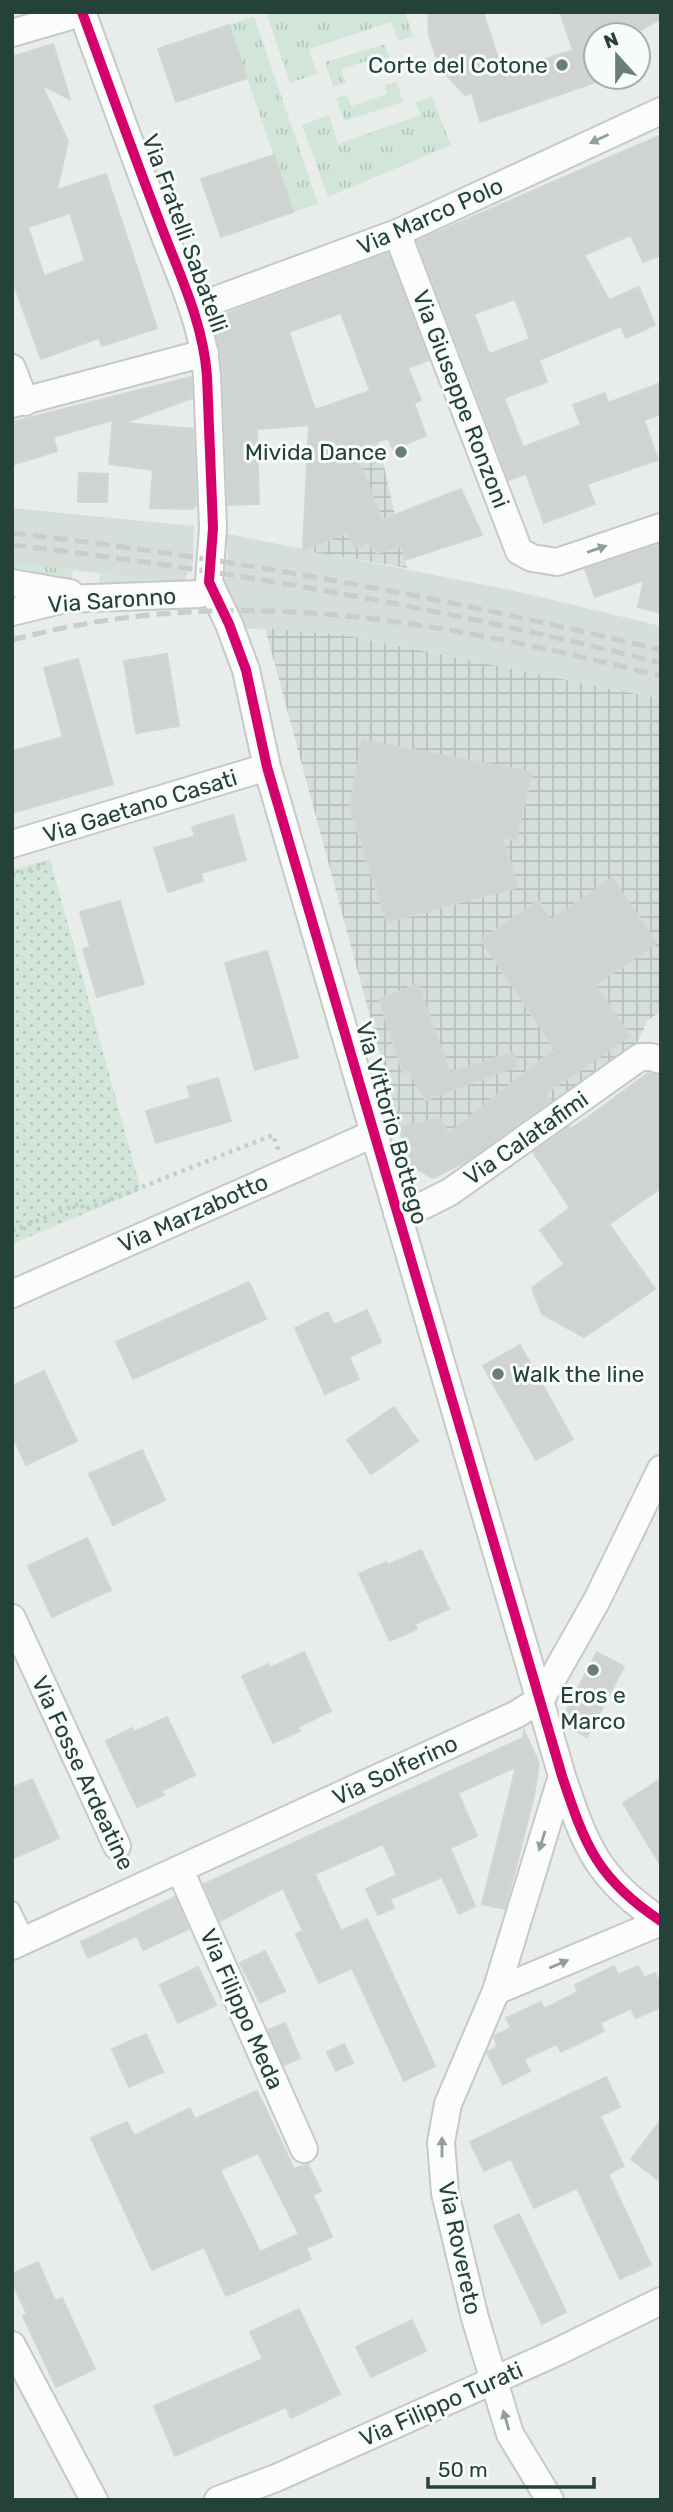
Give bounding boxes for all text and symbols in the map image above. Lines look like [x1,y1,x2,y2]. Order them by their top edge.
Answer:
north arrow [582,21,652,91]
text: N [601,27,622,54]
place label: Corte del Cotone [368,51,548,79]
marker: Corte del Cotone [554,57,570,73]
street label: Via Fratelli Sabatelli [136,130,234,336]
one-way arrow [589,134,609,145]
street label: Via Marco Polo [353,171,507,261]
street label: Via Giuseppe Ronzoni [407,286,515,512]
place label: Mivida Dance [245,438,387,466]
marker: Mivida Dance [393,444,409,460]
one-way arrow [587,543,608,553]
street label: Via Saronno [47,582,177,618]
street label: Via Gaetano Casati [40,763,240,849]
street label: Via Vittorio Bottego [350,1018,434,1228]
street label: Via Calatafimi [458,1085,594,1191]
street label: Via Marzabotto [114,1167,272,1259]
place label: Walk the line [512,1360,644,1388]
marker: Walk the line [490,1366,506,1382]
marker: Eros e Marco [585,1662,601,1678]
street label: Via Fosse Ardeatine [26,1671,140,1875]
place label: Eros e Marco [560,1681,626,1735]
street label: Via Solferino [328,1729,462,1811]
one-way arrow [536,1831,546,1852]
street label: Via Filippo Meda [194,1924,290,2094]
one-way arrow [549,1959,570,1970]
one-way arrow [436,2136,448,2158]
street label: Via Rovereto [432,2179,488,2317]
street label: Via Filippo Turati [355,2355,527,2453]
one-way arrow [501,2409,511,2430]
scale bar [428,2446,594,2490]
text: 50 m [438,2457,488,2482]

